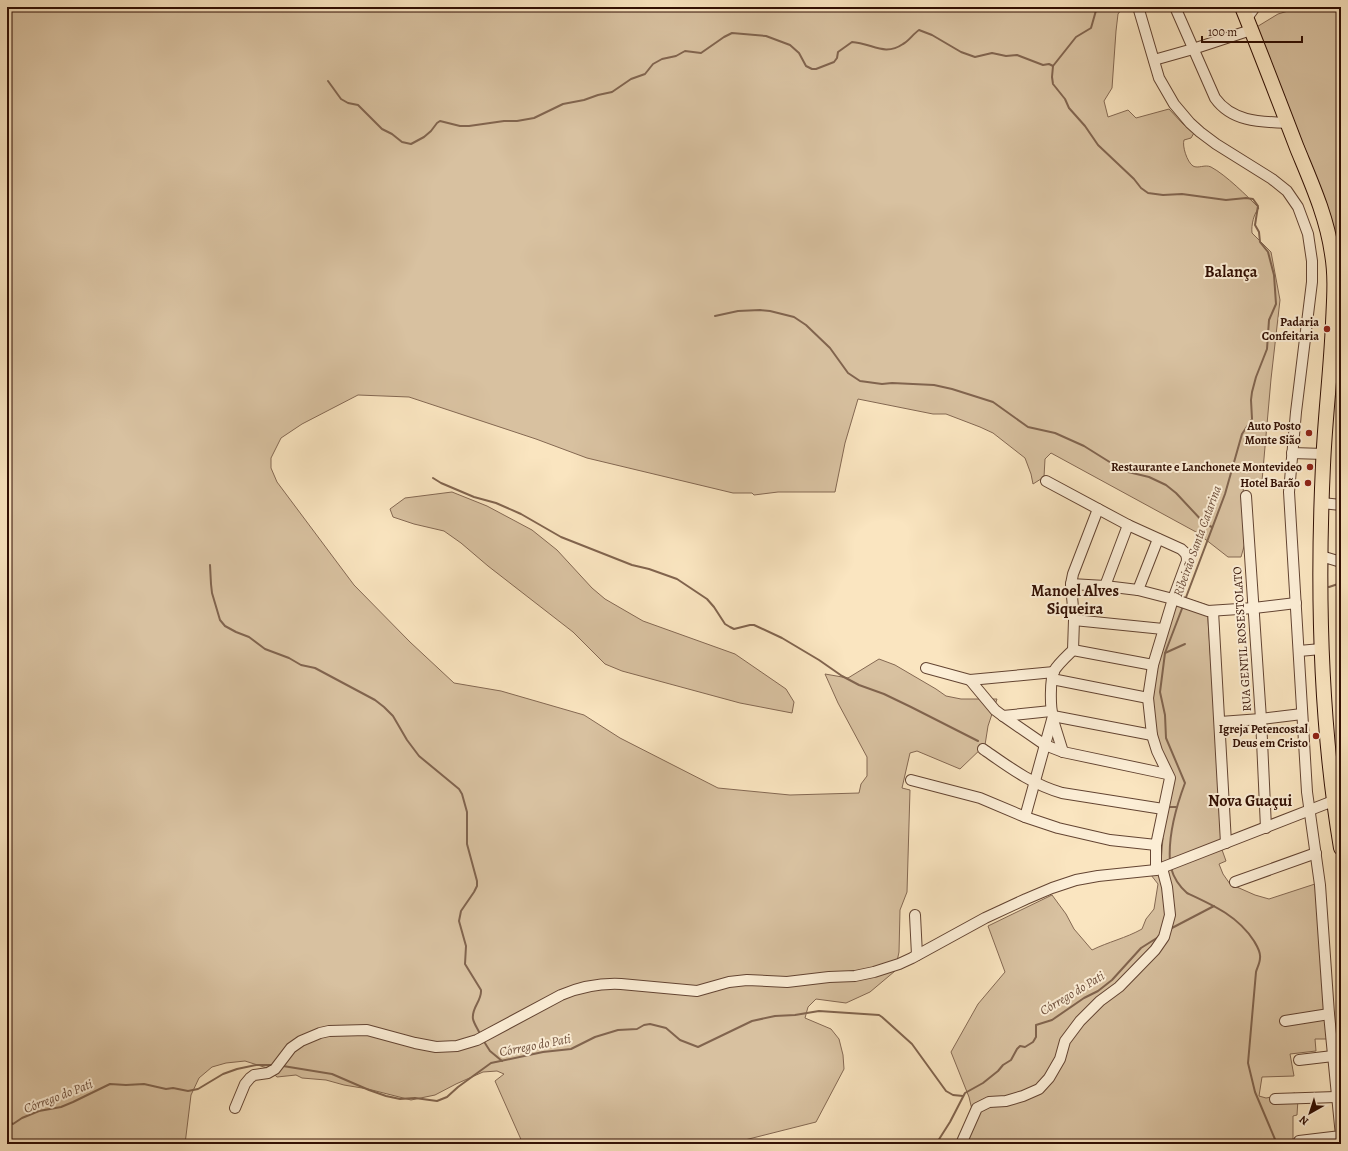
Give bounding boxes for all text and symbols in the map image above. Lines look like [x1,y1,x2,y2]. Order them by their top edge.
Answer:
scale bar [1202,18,1302,44]
text: 100 m [1208,24,1237,40]
district label: Balança [1204,261,1258,283]
place label: Padaria Confeitaria [1262,314,1319,344]
marker: Padaria Confeitaria [1322,324,1332,334]
place label: Auto Posto Monte Sião [1245,418,1301,448]
marker: Auto Posto Monte Sião [1304,428,1314,438]
place label: Restaurante e Lanchonete Montevideo [1111,459,1302,475]
marker: Restaurante e Lanchonete Montevideo [1305,462,1315,472]
place label: Hotel Barão [1240,475,1300,491]
marker: Hotel Barão [1303,478,1313,488]
water label: Ribeirão Santa Catarina [1169,483,1225,599]
street label: RUA GENTIL ROSESTOLATO [1229,566,1255,712]
district label: Manoel Alves Siqueira [1031,580,1119,620]
place label: Igreja Petencostal Deus em Cristo [1219,721,1309,751]
marker: Igreja Petencostal Deus em Cristo [1311,731,1321,741]
district label: Nova Guaçui [1208,790,1292,812]
water label: Córrego do Pati [1037,967,1108,1019]
water label: Córrego do Pati [498,1030,573,1060]
water label: Córrego do Pati [21,1075,95,1117]
north arrow [1290,1093,1330,1133]
text: N [1296,1112,1312,1129]

